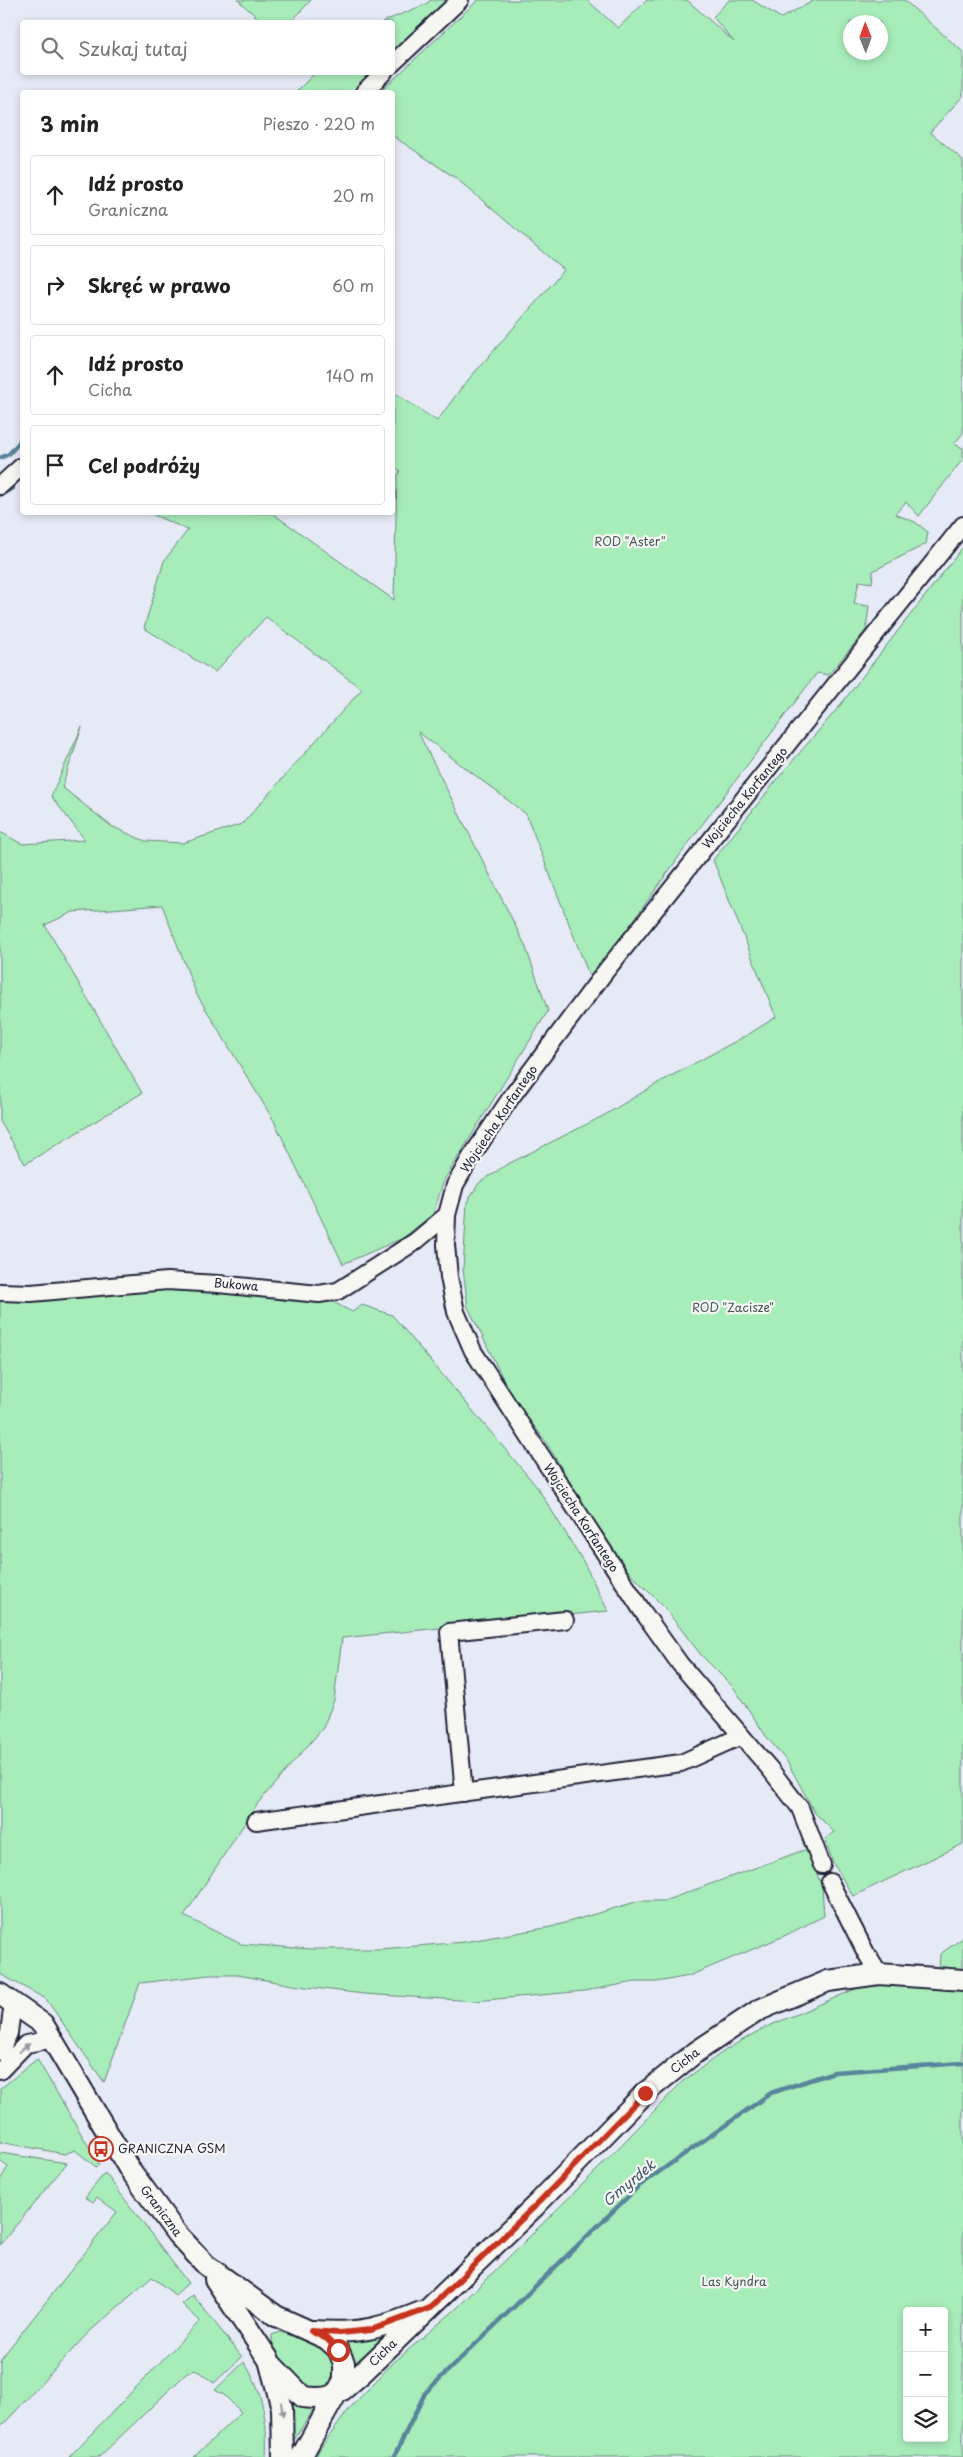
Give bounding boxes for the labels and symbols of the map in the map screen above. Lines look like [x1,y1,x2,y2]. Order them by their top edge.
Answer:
north arrow [843,15,888,60]
park label: ROD "Aster" [594,532,666,550]
street label: Wojciecha Korfantego [697,742,791,852]
street label: Wojciecha Korfantego [455,1061,541,1176]
street label: Bukowa [213,1273,260,1295]
park label: ROD "Zacisze" [692,1298,774,1316]
street label: Wojciecha Korfantego [540,1460,624,1576]
one-way arrow [17,2043,30,2054]
street label: Cicha [666,2043,703,2077]
route end [634,2082,657,2105]
bus stop icon: GRANICZNA GSM [88,2136,114,2162]
place label: GRANICZNA GSM [118,2139,226,2157]
water label: Gmyrdek [598,2153,661,2211]
street label: Graniczna [137,2181,187,2240]
park label: Las Kyndra [702,2272,767,2290]
street label: Cicha [364,2334,401,2370]
route start [327,2339,350,2362]
one-way arrow [278,2402,286,2418]

